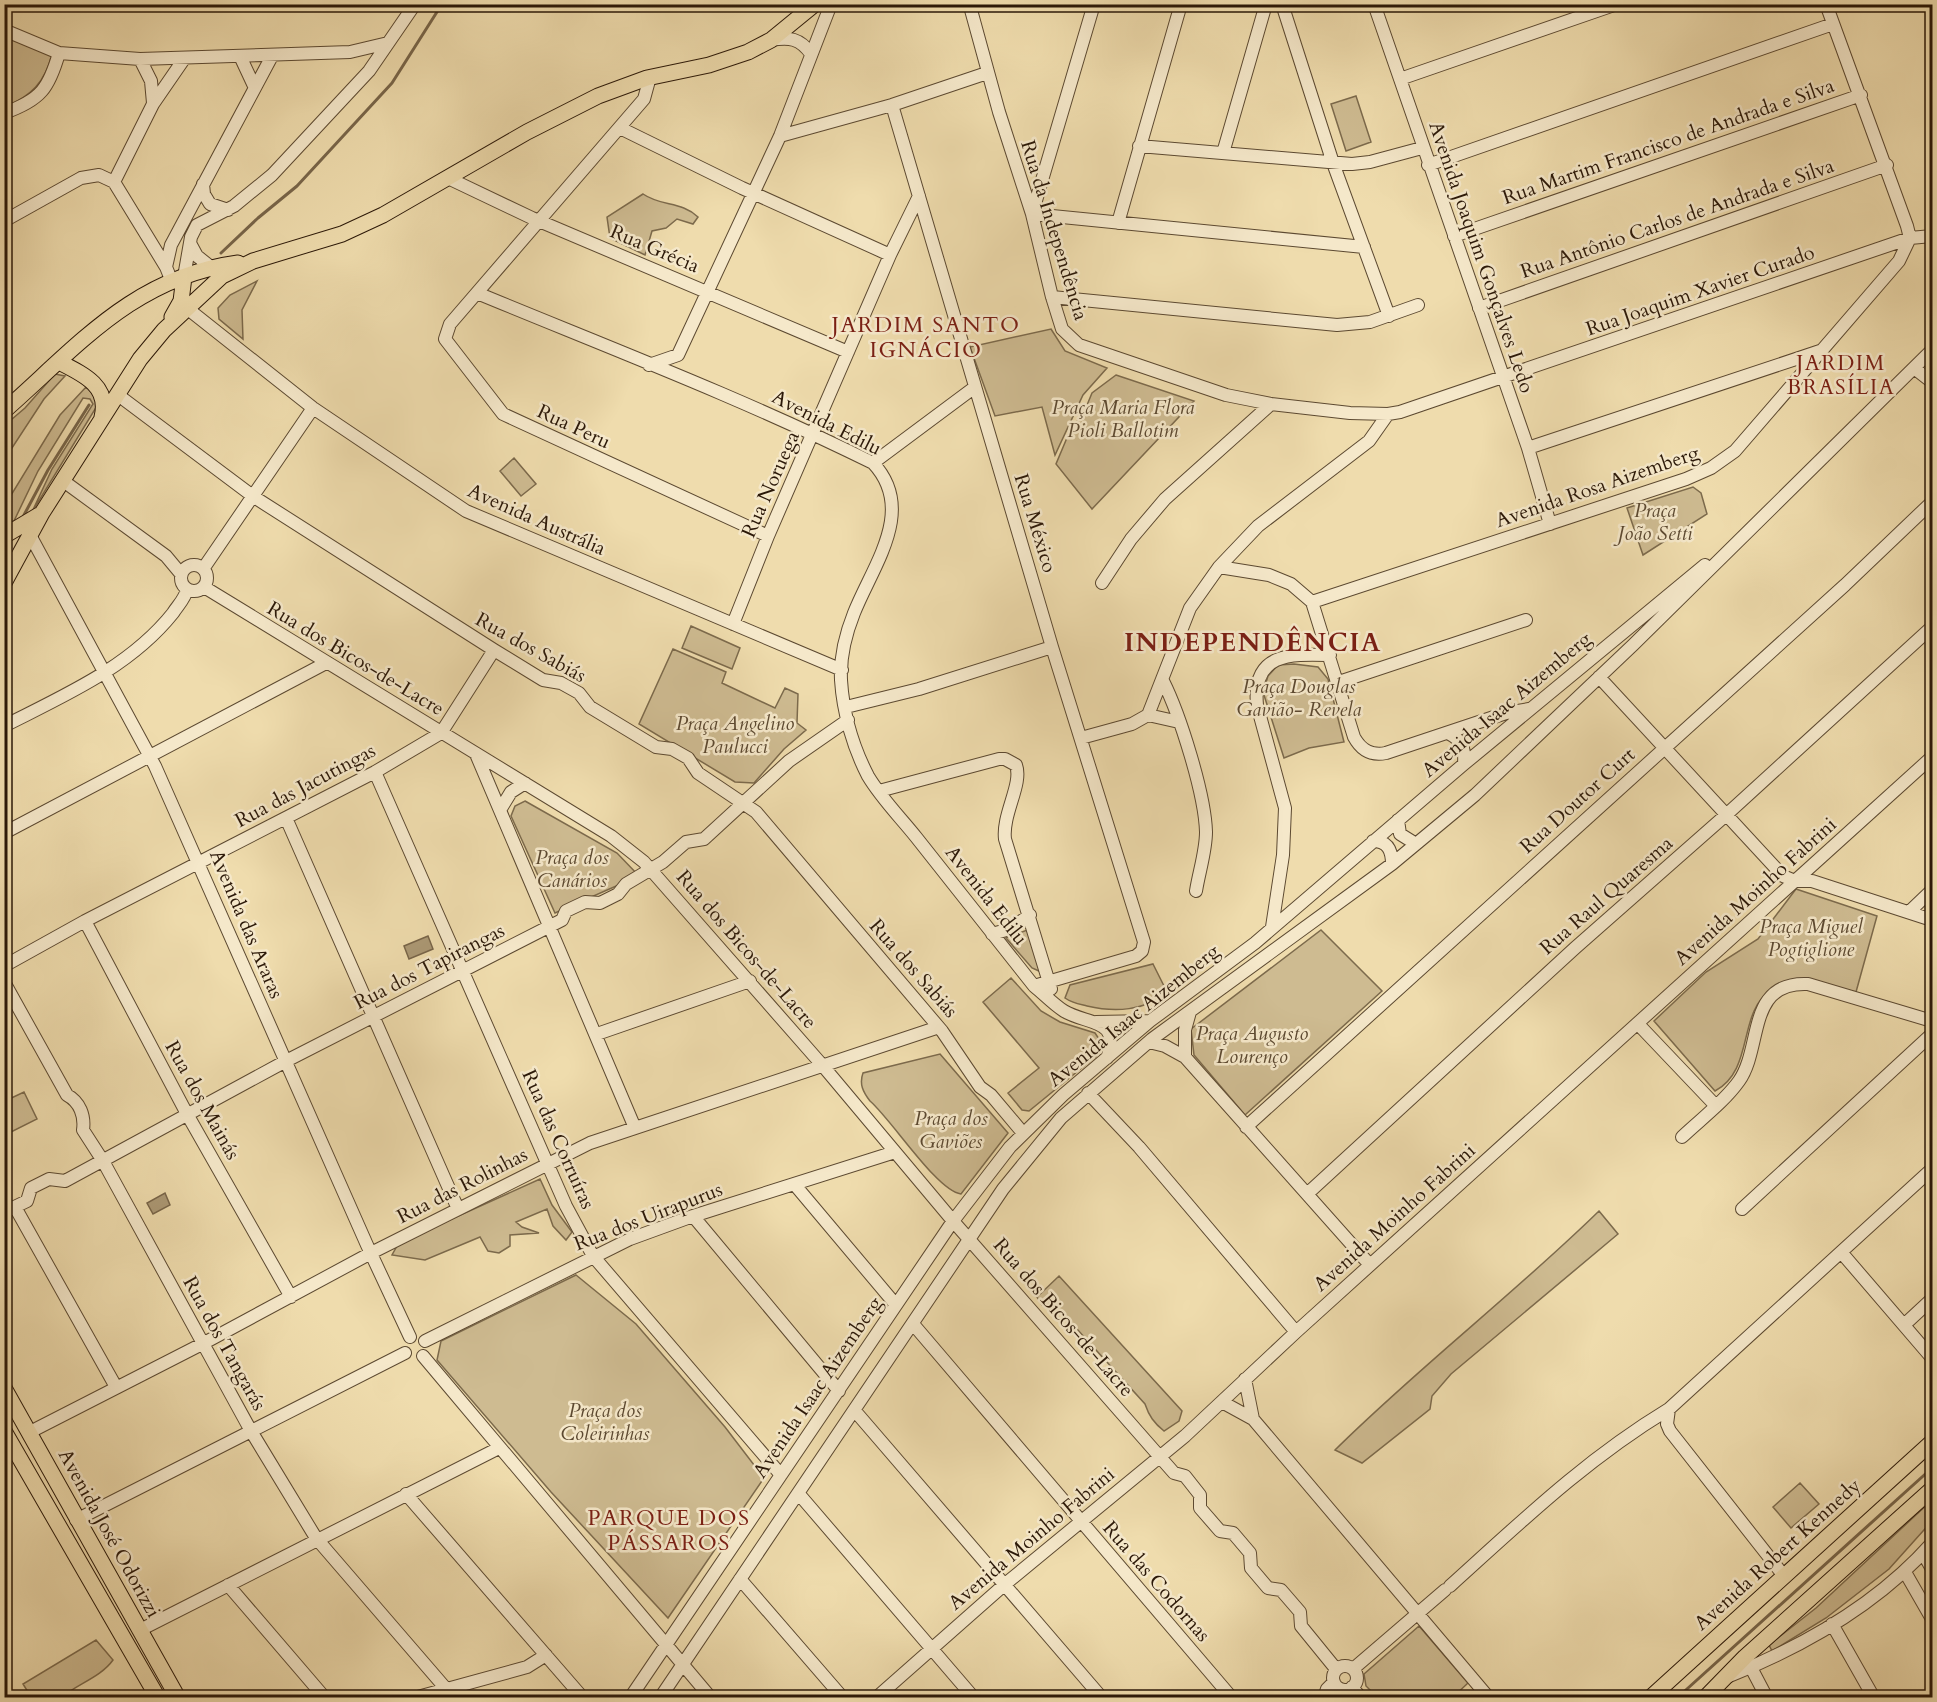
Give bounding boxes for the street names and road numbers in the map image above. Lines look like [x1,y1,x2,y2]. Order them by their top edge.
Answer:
street label: Rua Martim Francisco de Andrada e Silva [1499,72,1838,211]
street label: Avenida Joaquim Gonçalves Ledo [1422,118,1541,397]
street label: Rua da Independência [1014,137,1095,324]
street label: Rua Antônio Carlos de Andrada e Silva [1517,152,1838,285]
street label: Rua Grécia [606,218,704,279]
street label: Rua Joaquim Xavier Curado [1582,239,1818,342]
street label: Avenida Edilu [767,383,886,462]
street label: Rua Peru [533,398,615,455]
street label: Rua Noruega [735,426,806,542]
street label: Avenida Rosa Aizemberg [1492,439,1703,534]
street label: Rua México [1008,470,1063,576]
street label: Avenida Austrália [463,477,610,562]
street label: Rua dos Bicos-de-Lacre [262,595,449,722]
street label: Rua dos Sabiás [471,606,591,689]
street label: Avenida Isaac Aizemberg [1416,625,1597,783]
street label: Rua das Jacutingas [230,737,380,834]
street label: Rua Doutor Curt [1514,741,1641,859]
street label: Avenida Moinho Fabrini [1668,811,1843,972]
street label: Rua Raul Quaresma [1534,830,1679,961]
street label: Avenida Edilu [939,840,1034,951]
street label: Avenida das Araras [203,846,290,1003]
street label: Rua dos Bicos-de-Lacre [670,864,823,1034]
street label: Rua dos Sabiás [863,913,964,1023]
street label: Rua dos Tapirangas [349,917,509,1016]
street label: Avenida Isaac Aizemberg [1042,937,1225,1093]
street label: Rua dos Mainás [159,1036,246,1165]
street label: Rua das Corruíras [516,1065,601,1213]
street label: Avenida Moinho Fabrini [1307,1137,1482,1298]
street label: Rua das Rolinhas [392,1141,532,1230]
street label: Rua dos Uirapurus [570,1176,726,1257]
street label: Rua dos Bicos-de-Lacre [987,1232,1140,1402]
street label: Rua dos Tangarás [177,1271,273,1415]
street label: Avenida Isaac Aizemberg [747,1291,889,1483]
street label: Avenida José Odorizzi [52,1444,167,1623]
street label: Avenida Moinho Fabrini [942,1460,1121,1616]
street label: Avenida Robert Kennedy [1688,1472,1867,1637]
street label: Rua das Codornas [1097,1515,1217,1647]

